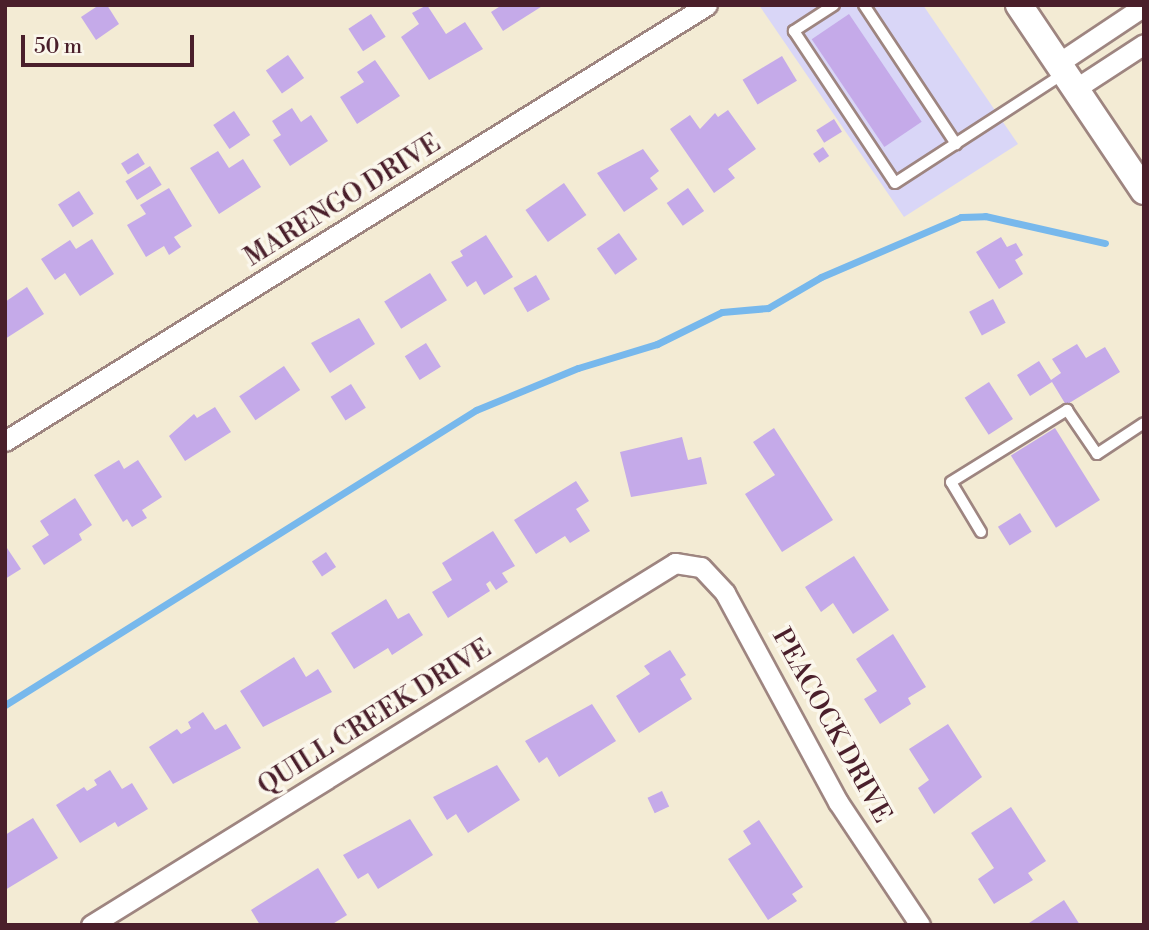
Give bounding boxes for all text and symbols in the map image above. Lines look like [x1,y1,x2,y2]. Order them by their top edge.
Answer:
scale bar [24,21,198,65]
text: 50 m [34,34,82,60]
street label: MARENGO DRIVE [239,128,447,274]
street label: PEACOCK DRIVE [765,623,897,829]
street label: QUILL CREEK DRIVE [253,633,497,803]

